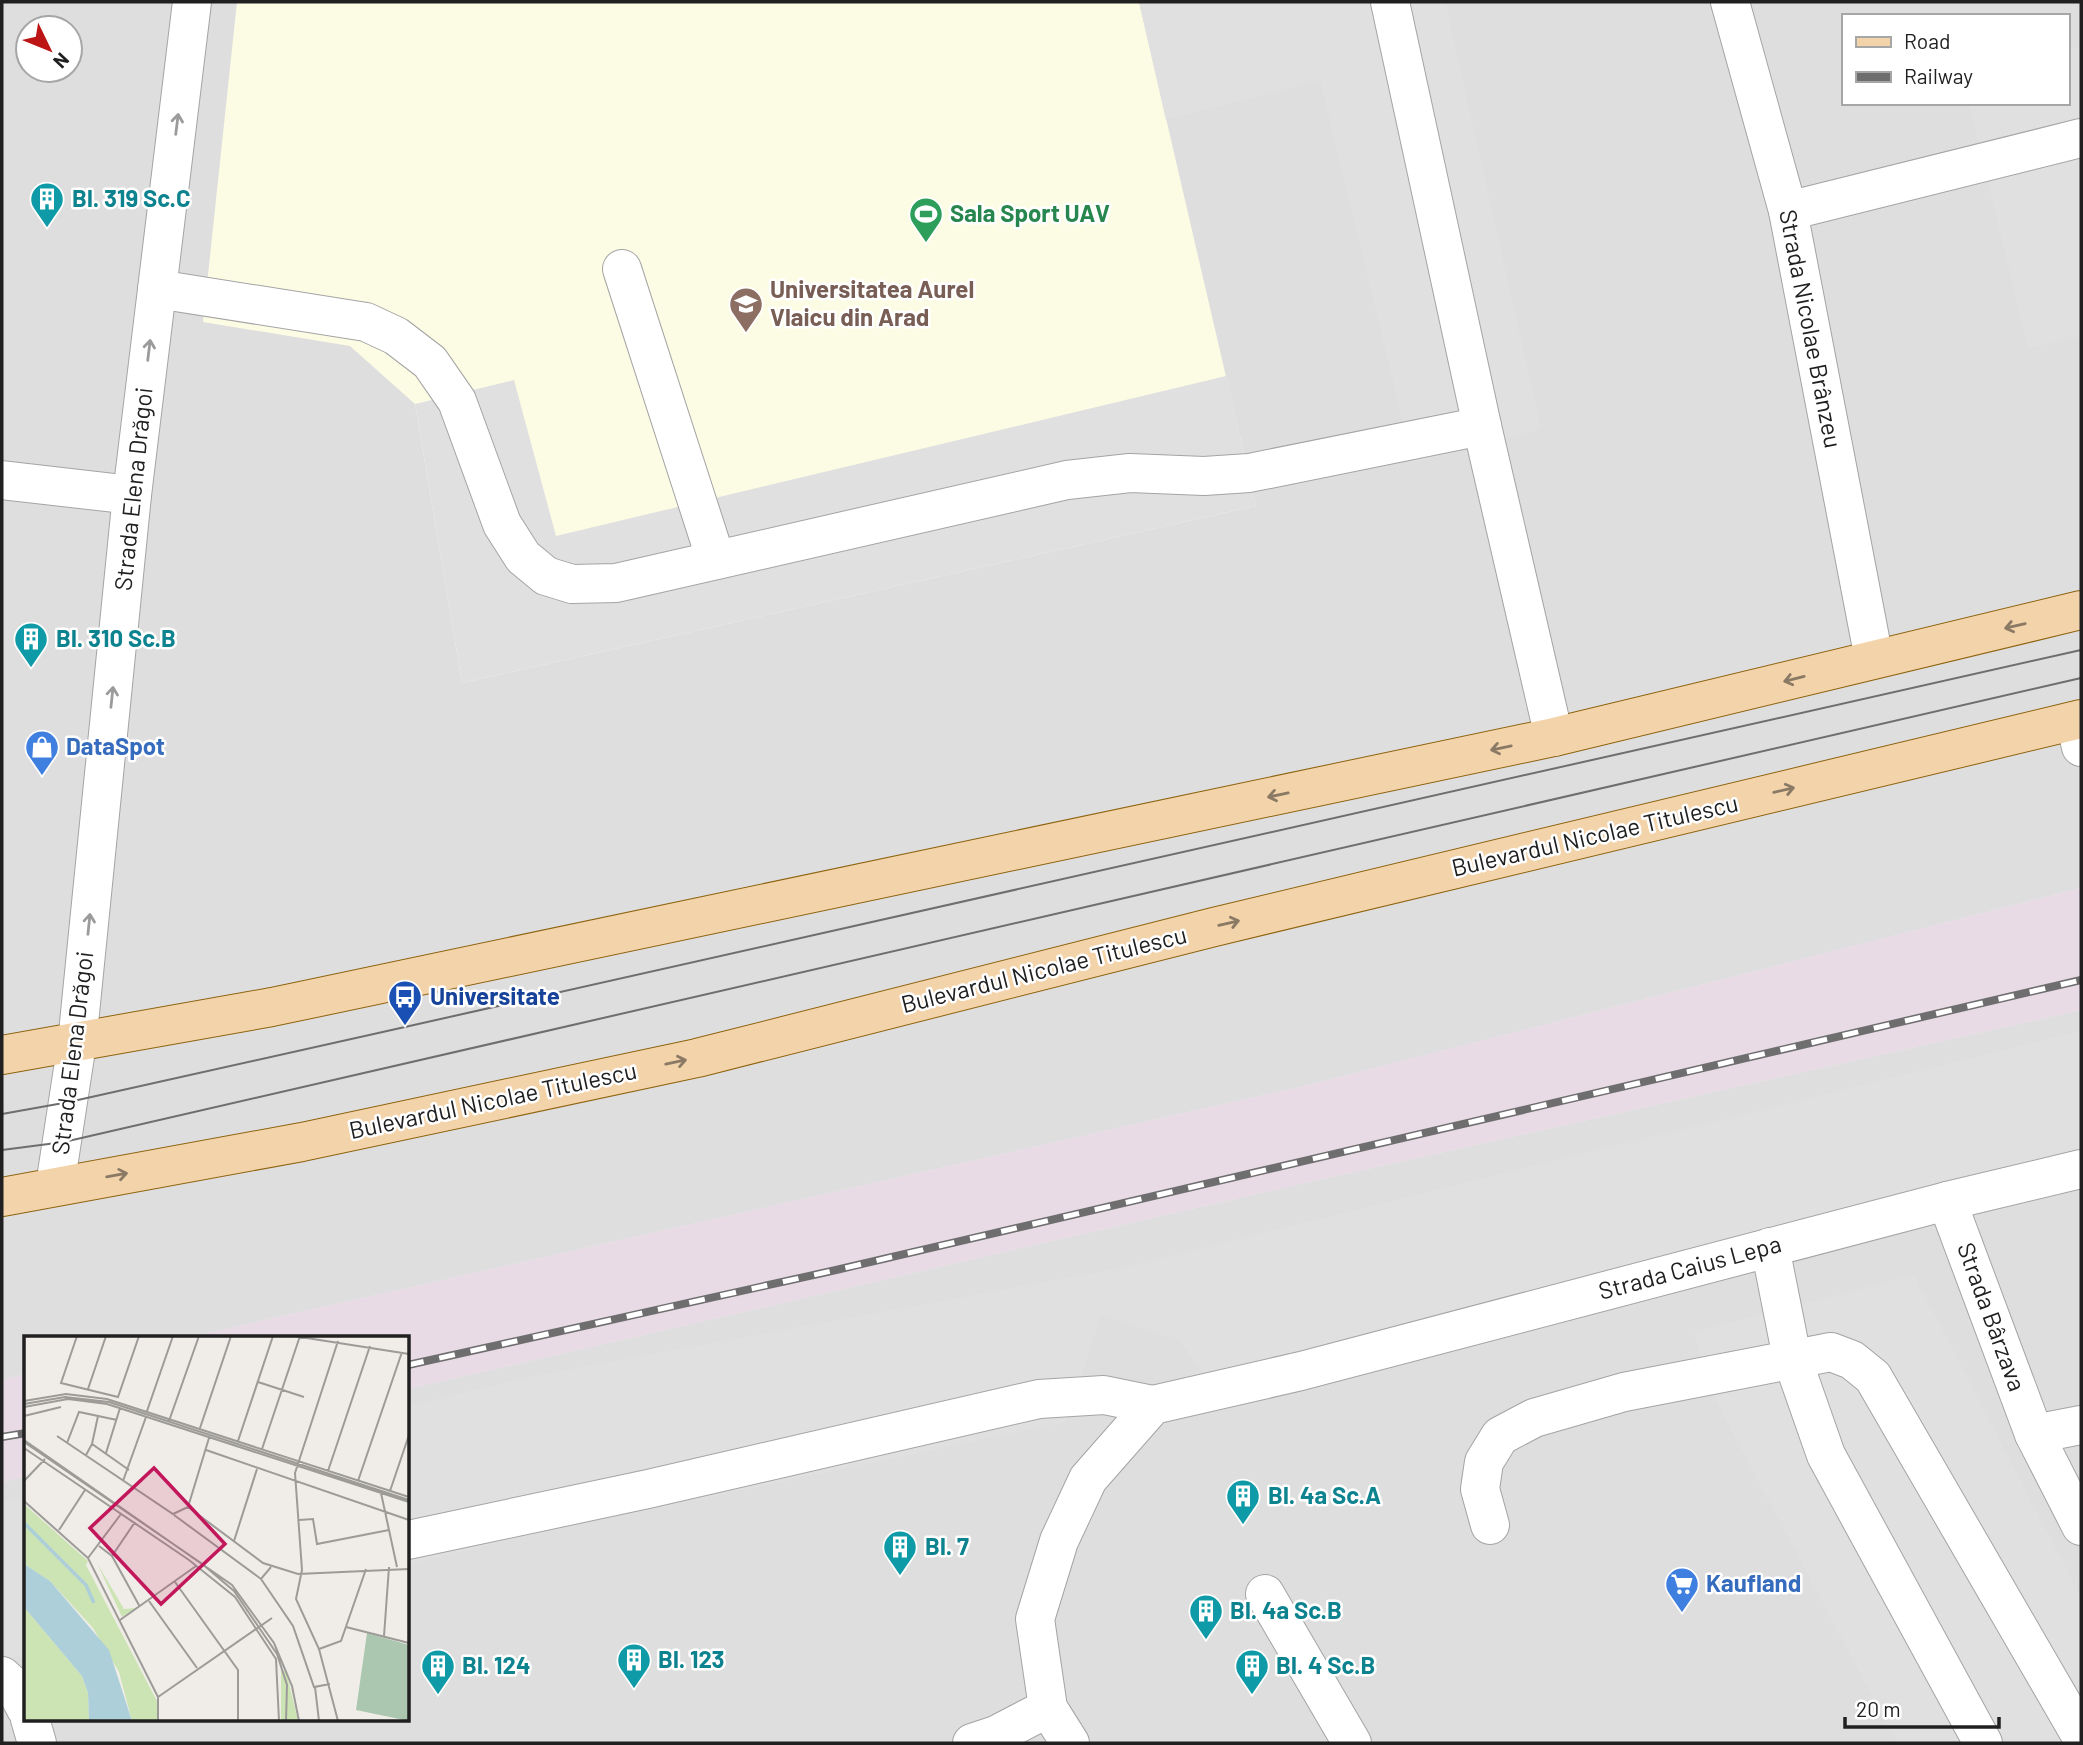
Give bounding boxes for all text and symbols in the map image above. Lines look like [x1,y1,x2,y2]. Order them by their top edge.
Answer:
north arrow [14,14,84,84]
legend [1842,14,2069,105]
text: Road [1904,28,1950,53]
text: N [49,48,75,73]
text: Railway [1904,63,1973,88]
one-way arrow [171,113,184,136]
building icon: Bl. 319 Sc.C [28,180,66,229]
place label: Bl. 319 Sc.C [72,183,191,212]
sports icon: Sala Sport UAV [907,195,945,244]
place label: Sala Sport UAV [950,198,1110,227]
street label: Strada Nicolae Brânzeu [1774,207,1849,450]
place label: Universitatea Aurel Vlaicu din Arad [770,274,974,331]
school or university icon: Universitatea Aurel Vlaicu din Arad [727,285,765,334]
one-way arrow [143,339,156,361]
street label: Strada Elena Drăgoi [107,386,158,592]
one-way arrow [2004,619,2027,633]
building icon: Bl. 310 Sc.B [12,620,50,669]
place label: Bl. 310 Sc.B [56,623,176,652]
one-way arrow [1783,673,1806,686]
one-way arrow [105,687,118,709]
shop icon: DataSpot [23,728,61,777]
place label: DataSpot [66,731,165,760]
one-way arrow [1490,741,1513,755]
one-way arrow [1772,783,1795,797]
street label: Bulevardul Nicolae Titulescu [1449,787,1741,882]
one-way arrow [1267,788,1290,802]
one-way arrow [83,913,96,936]
one-way arrow [1218,916,1240,929]
street label: Bulevardul Nicolae Titulescu [898,919,1189,1018]
street label: Strada Elena Drăgoi [45,950,98,1156]
bus stop icon: Universitate [386,978,424,1027]
place label: Universitate [430,981,560,1010]
street label: Bulevardul Nicolae Titulescu [346,1055,639,1144]
one-way arrow [664,1055,687,1069]
one-way arrow [105,1168,128,1181]
street label: Strada Caius Lepa [1595,1228,1784,1305]
street label: Strada Bârzava [1952,1238,2033,1395]
inset map [24,1336,410,1720]
building icon: Bl. 4a Sc.A [1224,1477,1262,1526]
place label: Bl. 4a Sc.A [1268,1480,1381,1509]
building icon: Bl. 7 [881,1528,919,1577]
place label: Bl. 7 [925,1531,969,1560]
supermarket icon: Kaufland [1663,1565,1701,1614]
place label: Kaufland [1706,1568,1801,1597]
building icon: Bl. 4a Sc.B [1187,1592,1225,1641]
place label: Bl. 4a Sc.B [1230,1595,1342,1624]
building icon: Bl. 123 [615,1641,653,1690]
place label: Bl. 123 [658,1644,725,1673]
building icon: Bl. 124 [419,1647,457,1696]
building icon: Bl. 4 Sc.B [1233,1647,1271,1696]
place label: Bl. 124 [462,1650,530,1679]
place label: Bl. 4 Sc.B [1276,1650,1375,1679]
scale bar [1845,1686,1999,1730]
text: 20 m [1856,1696,1901,1721]

